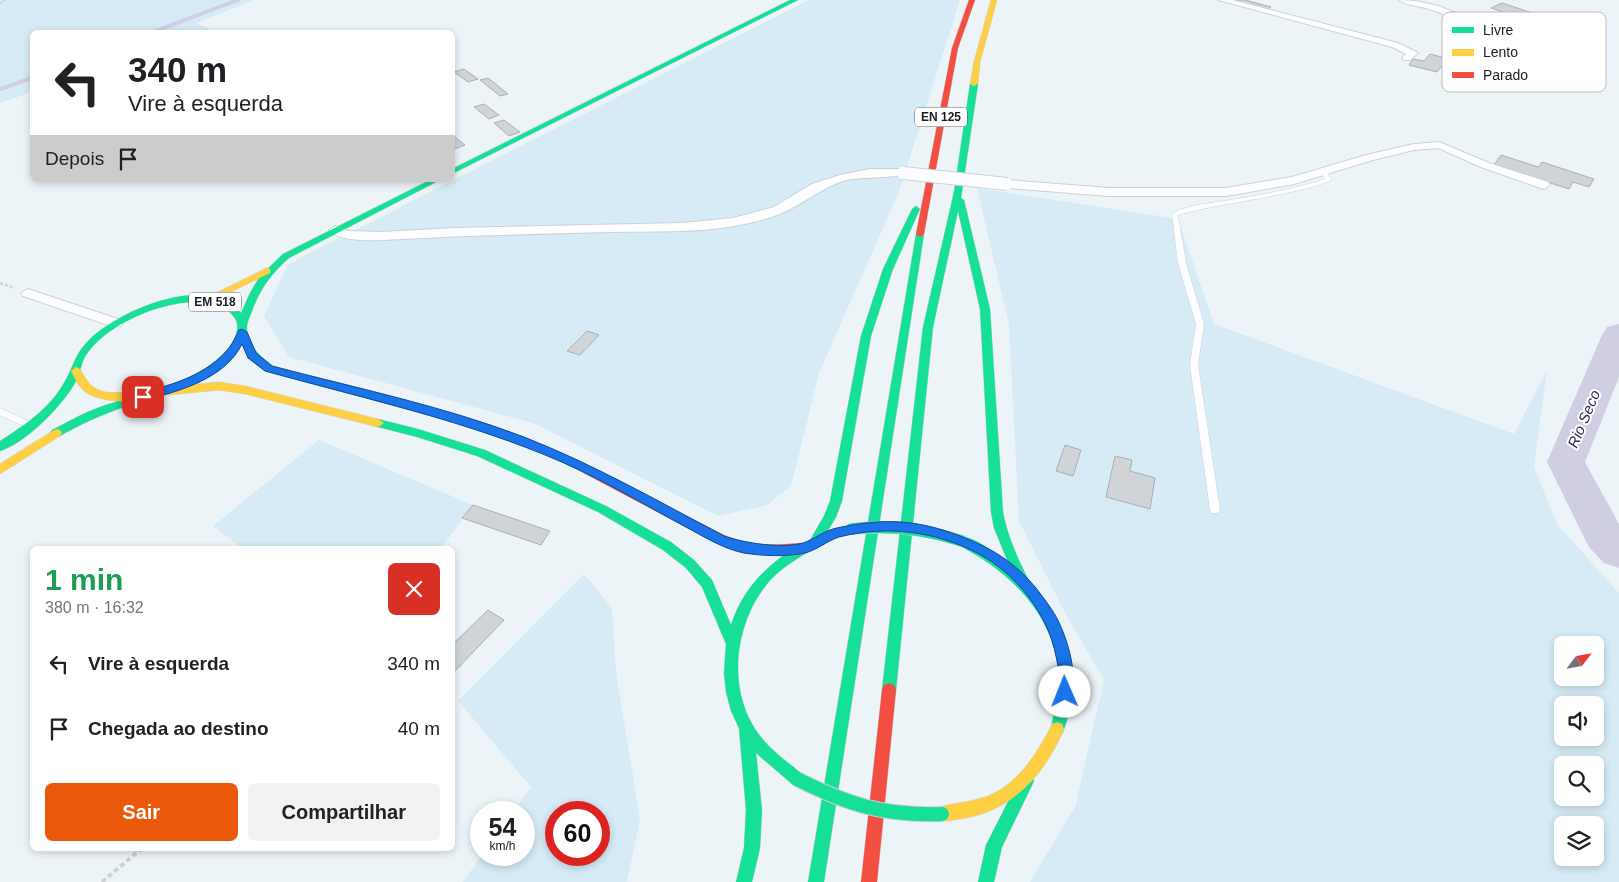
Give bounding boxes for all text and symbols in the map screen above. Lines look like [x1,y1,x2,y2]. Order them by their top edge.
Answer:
legend [1442,12,1606,92]
text: Livre [1483,22,1514,38]
text: Lento [1483,44,1518,60]
icon: left [45,50,110,115]
text: 340 m [128,50,227,89]
text: Parado [1483,67,1528,83]
text: Vire à esquerda [128,91,283,116]
road number: EN 125 [915,108,967,126]
icon: arrive [114,145,142,173]
text: Depois [45,148,104,169]
road number: EM 518 [189,292,241,312]
pin [122,376,164,418]
icon: arrive [129,383,157,411]
water label: Rio Seco [1564,387,1603,450]
text: 1 min [45,563,123,596]
button: close [388,563,440,615]
text: 380 m · 16:32 [45,599,144,616]
north arrow [1554,636,1604,686]
map controls [1554,636,1604,866]
icon: left [45,650,73,678]
text: Vire à esquerda [88,653,229,674]
text: 340 m [387,653,440,674]
position arrow [1038,665,1090,717]
button: sound [1554,696,1604,746]
icon: arrive [45,715,73,743]
text: Chegada ao destino [88,718,269,739]
text: 40 m [398,718,440,739]
button: search [1554,756,1604,806]
button: Sair [45,783,238,841]
button: Compartilhar [248,783,440,841]
speed limit sign: 60 [545,801,610,866]
text: 54 [489,813,516,841]
button: layers [1554,816,1604,866]
text: km/h [489,839,516,853]

